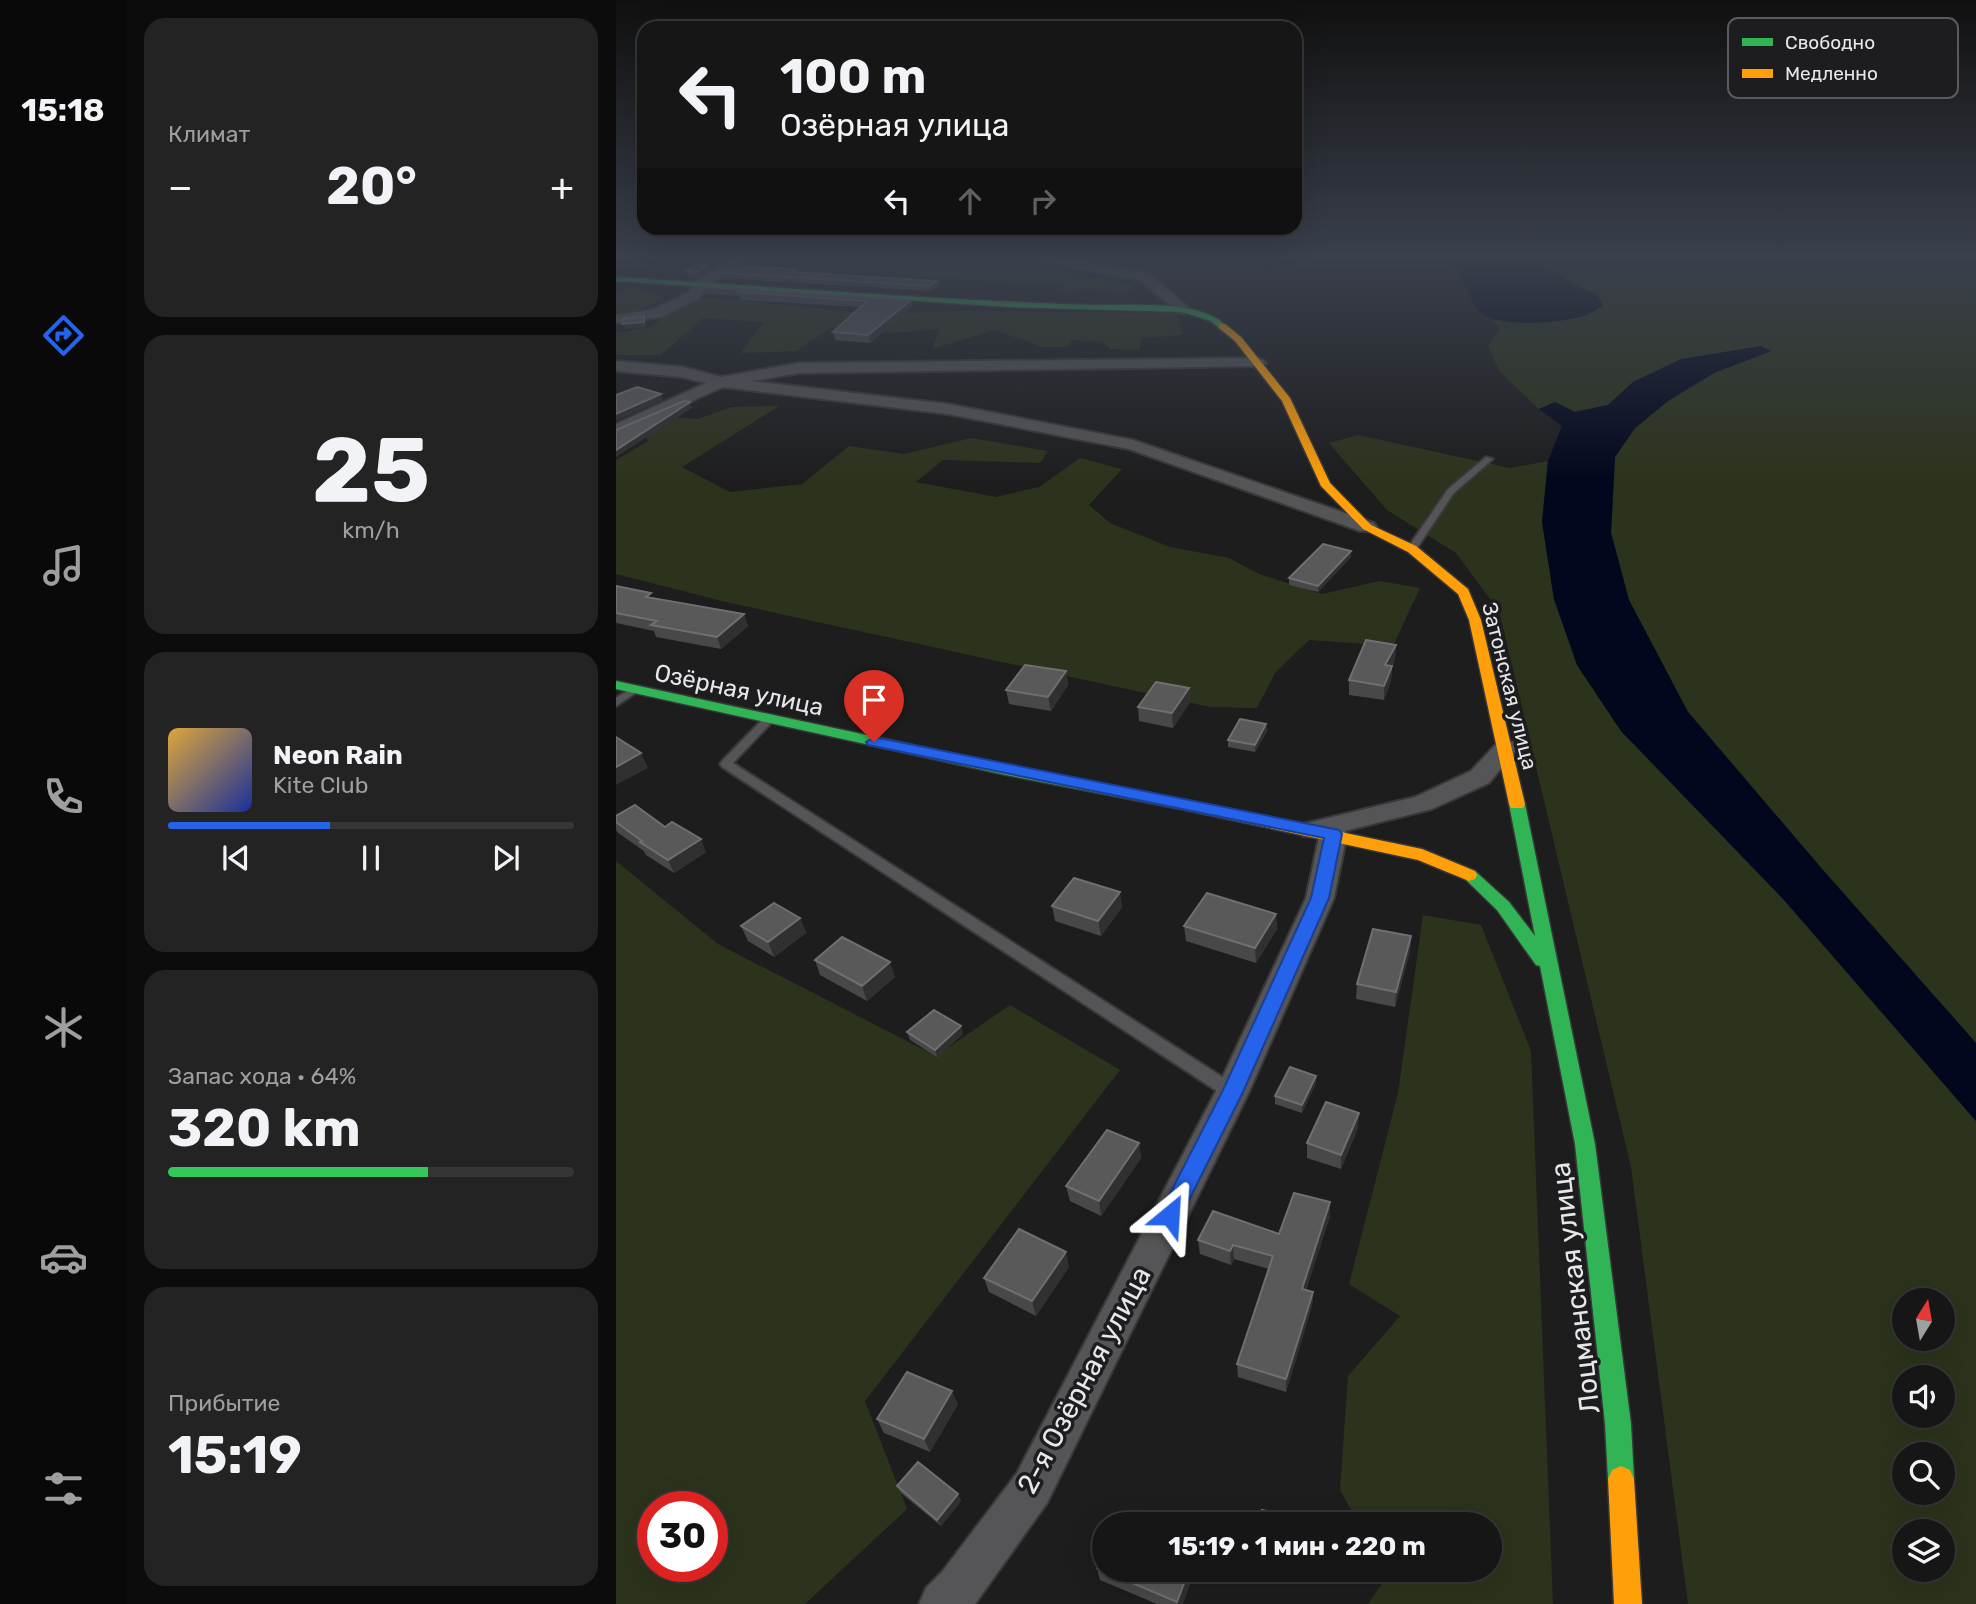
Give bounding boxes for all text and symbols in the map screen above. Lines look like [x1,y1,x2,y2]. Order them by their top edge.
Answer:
legend [1728,18,1958,98]
text: Свободно [1785,31,1875,54]
text: 100 m [780,47,926,105]
icon: left [665,49,756,140]
text: Медленно [1785,62,1878,85]
text: 15:18 [21,91,105,129]
text: Озёрная улица [780,106,1010,144]
text: Климат [168,120,250,148]
text: 20° [326,155,417,217]
text: − [168,164,193,210]
text: + [550,164,574,210]
icon: left [878,182,916,220]
icon: ahead [951,182,989,220]
icon: right [1024,182,1062,220]
icon: directions [39,311,88,360]
text: 25 [312,416,430,524]
text: km/h [342,516,400,544]
icon: music [39,541,88,590]
street label: Затонская улица [1477,600,1543,772]
street label: Озёрная улица [652,658,826,722]
pin [844,670,904,742]
icon: arrive [855,681,893,719]
text: Neon Rain [273,740,403,771]
text: Kite Club [273,771,368,799]
icon: phone [39,772,88,821]
icon: previous [217,839,255,877]
icon: pause [352,839,390,877]
icon: next [487,839,525,877]
icon: climate [39,1003,88,1052]
text: Запас хода · 64% [168,1062,356,1090]
text: 320 km [168,1097,361,1159]
street label: Лоцманская улица [1543,1160,1607,1416]
position arrow [1133,1178,1207,1252]
icon: car [39,1233,88,1282]
street label: 2-я Озёрная улица [1010,1261,1158,1499]
north arrow [1892,1288,1955,1351]
map controls [1892,1288,1955,1582]
button: sound [1892,1365,1955,1428]
text: Прибытие [168,1389,280,1417]
text: 15:19 [168,1424,302,1486]
button: search [1892,1442,1955,1505]
icon: filters [39,1464,88,1513]
speed limit sign: 30 [637,1491,728,1582]
button: layers [1892,1519,1955,1582]
text: 15:19 · 1 мин · 220 m [1168,1531,1426,1562]

